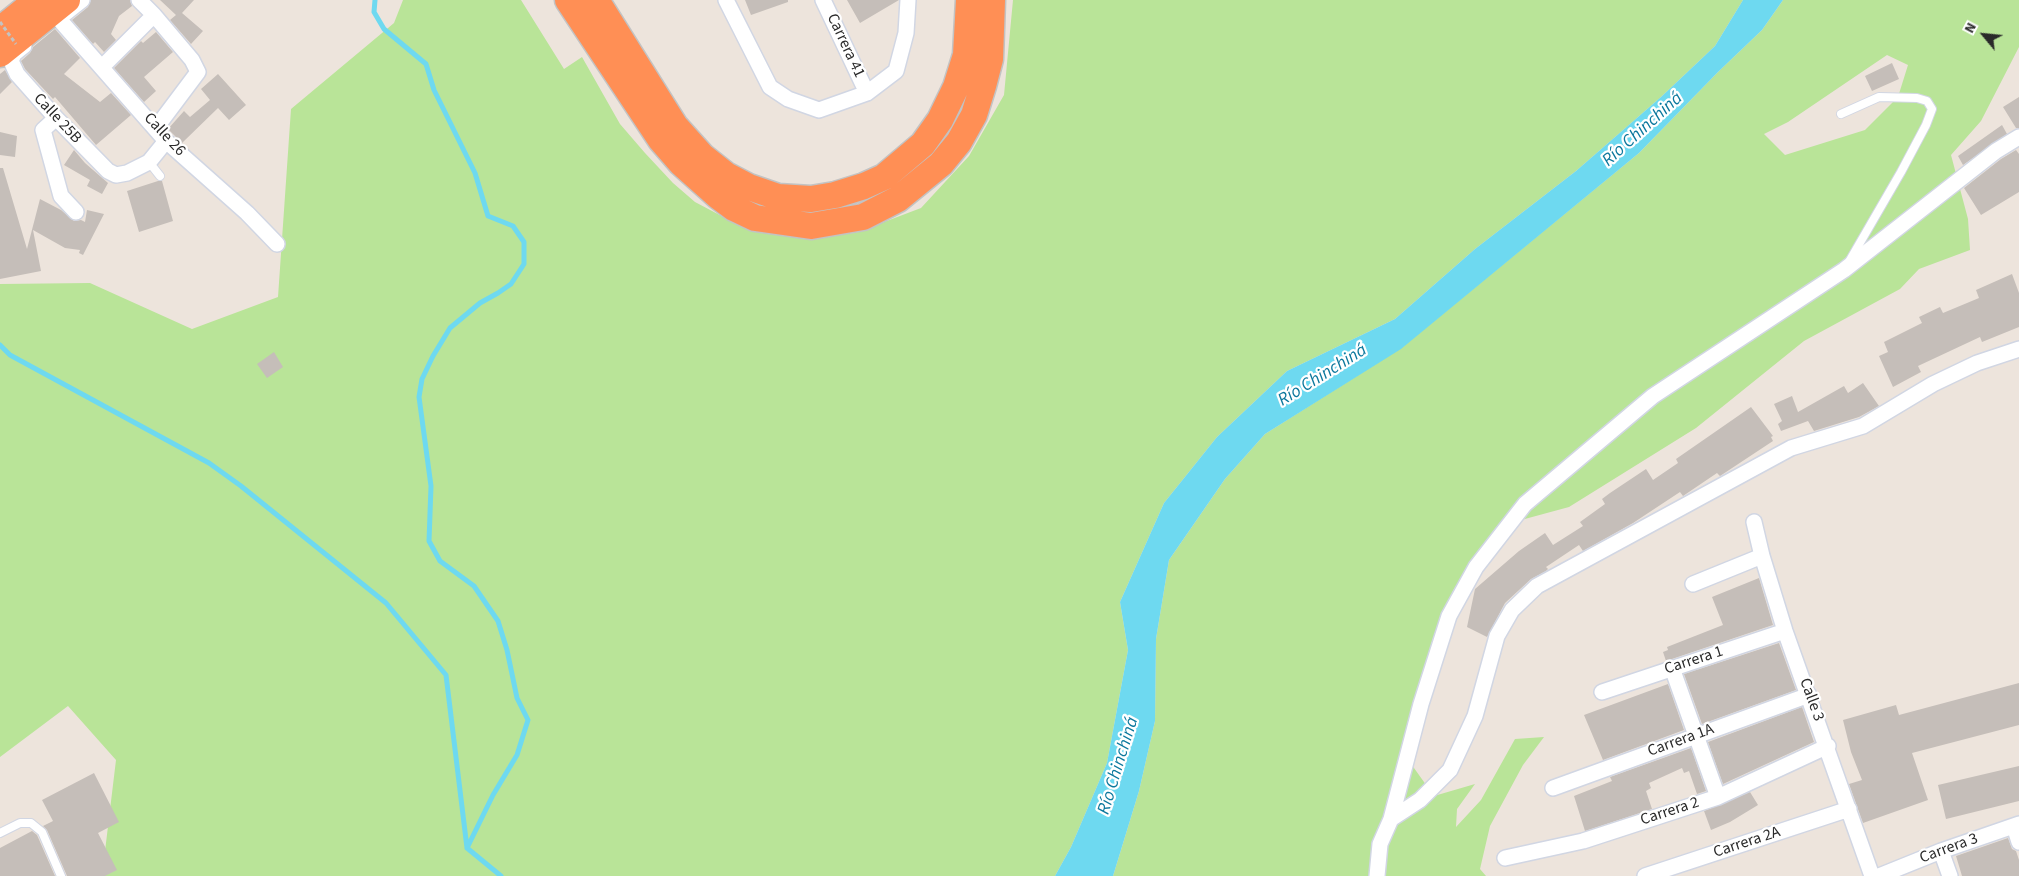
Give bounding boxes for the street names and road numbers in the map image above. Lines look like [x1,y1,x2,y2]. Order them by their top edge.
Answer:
street label: Carrera 41 [822,11,868,81]
street label: Calle 25B [29,90,85,148]
street label: Calle 26 [139,109,189,161]
street label: Carrera 1 [1662,643,1726,679]
street label: Calle 3 [1794,676,1828,724]
street label: Carrera 1A [1645,720,1717,762]
street label: Carrera 2 [1638,794,1702,830]
street label: Carrera 2A [1711,823,1783,863]
street label: Carrera 3 [1917,830,1981,868]

